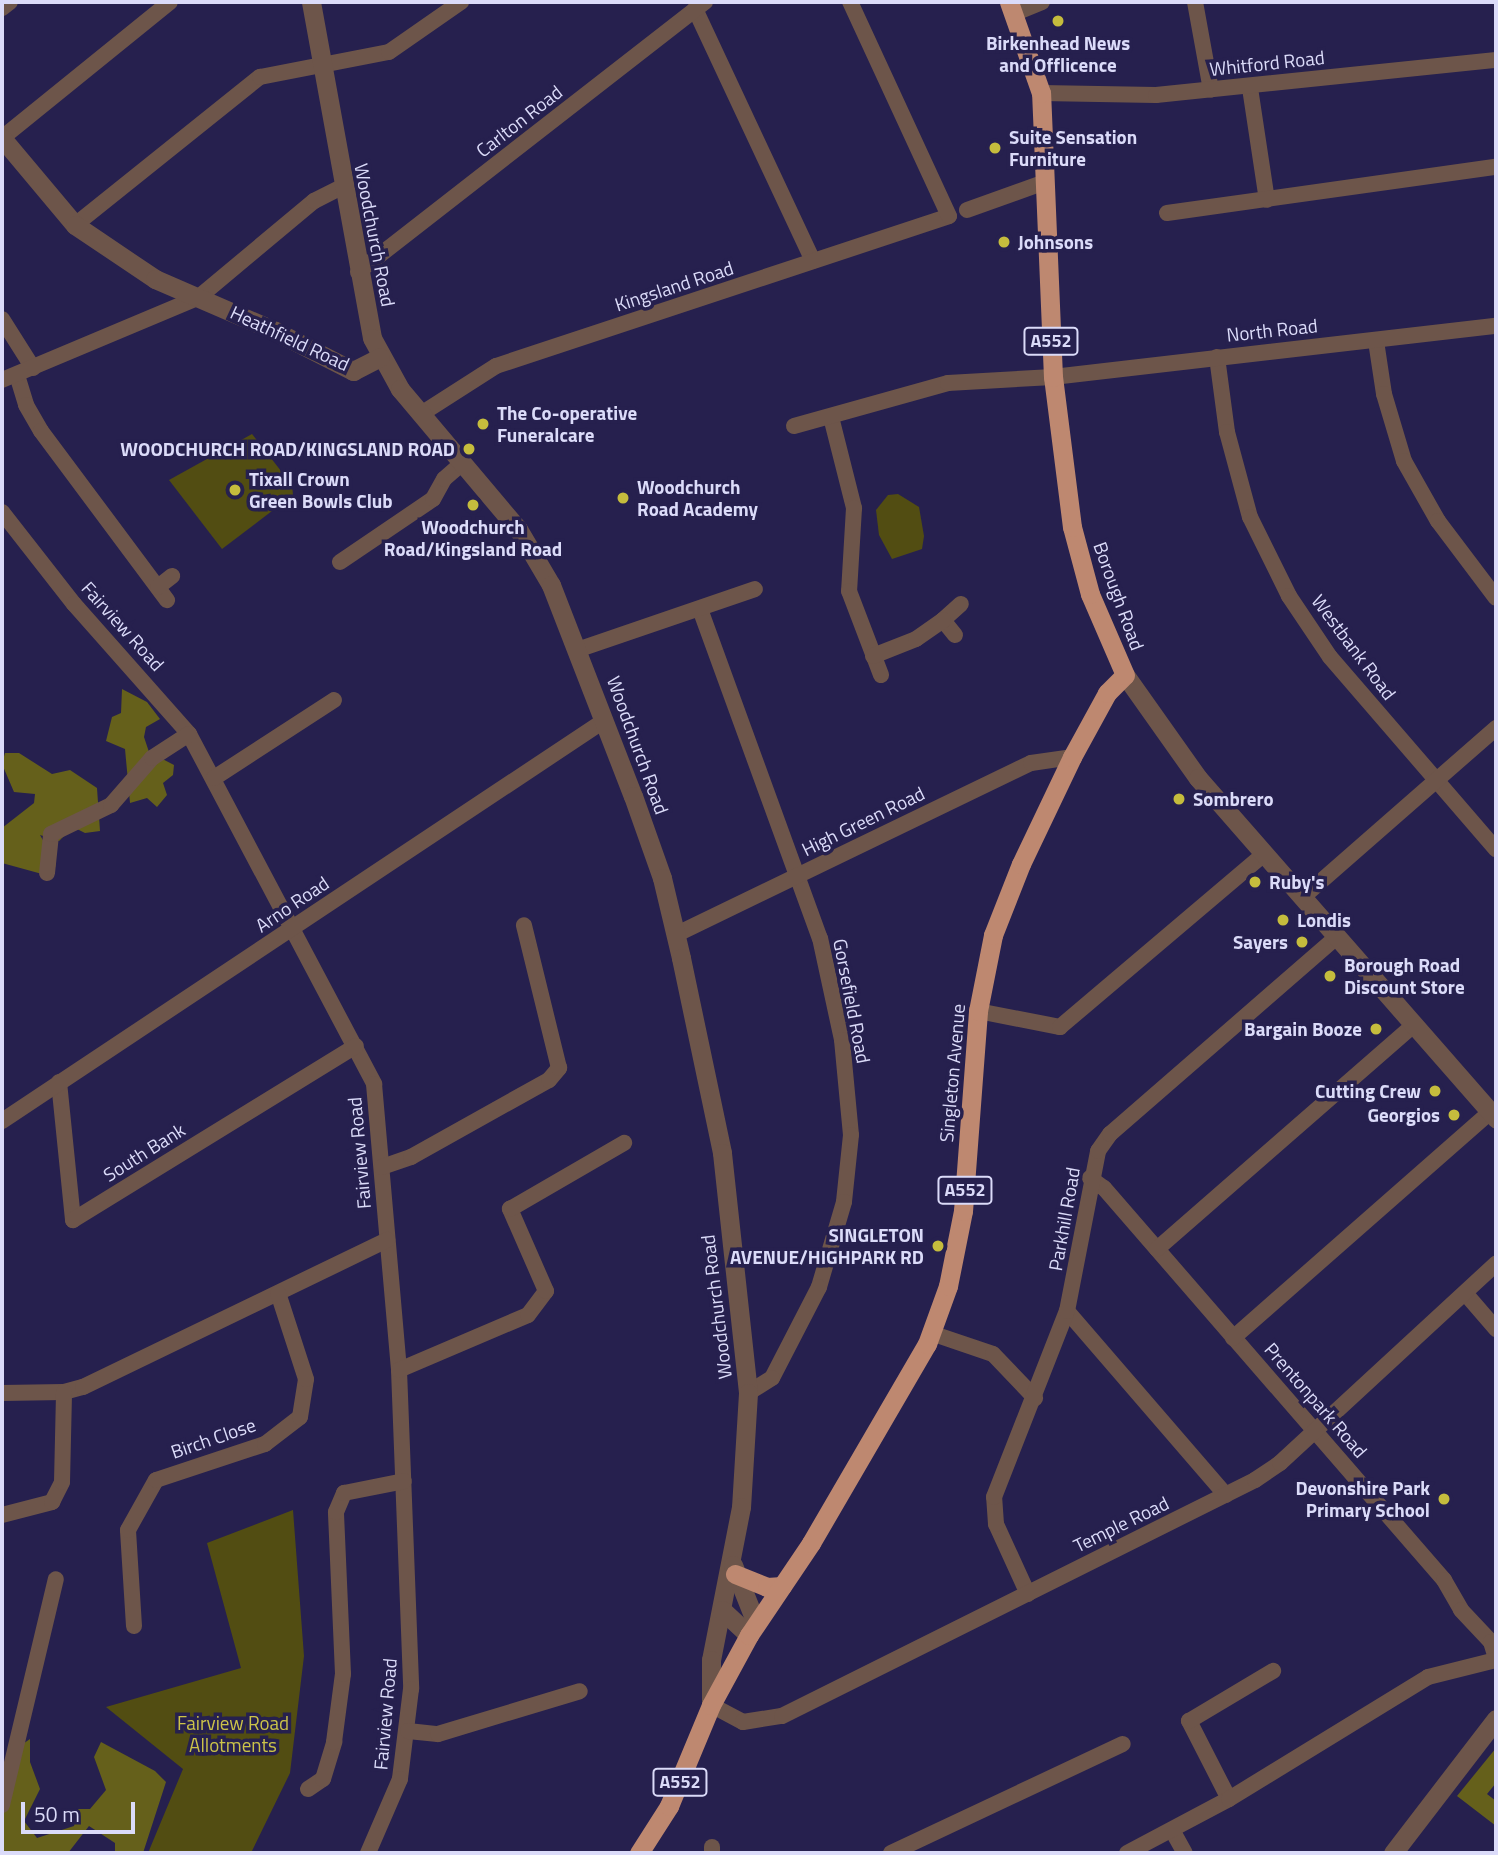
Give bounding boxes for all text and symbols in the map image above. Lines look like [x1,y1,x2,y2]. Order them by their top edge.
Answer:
marker: Birkenhead News and Offlicence [1050,13,1066,29]
place label: Birkenhead News and Offlicence [986,32,1130,76]
street label: Whitford Road [1208,46,1326,80]
street label: Carlton Road [471,80,567,162]
place label: Suite Sensation Furniture [1009,126,1137,170]
marker: Suite Sensation Furniture [987,140,1003,156]
street label: Woodchurch Road [350,161,400,309]
place label: Johnsons [1018,231,1093,253]
marker: Johnsons [996,234,1012,250]
street label: Kingsland Road [612,256,736,316]
street label: Heathfield Road [227,301,353,375]
street label: North Road [1225,314,1319,346]
road number: A552 [1023,326,1079,356]
place label: The Co-operative Funeralcare [497,402,637,446]
marker: The Co-operative Funeralcare [475,416,491,432]
place label: WOODCHURCH ROAD/KINGSLAND ROAD [120,438,455,460]
marker: WOODCHURCH ROAD/KINGSLAND ROAD [461,441,477,457]
place label: Tixall Crown Green Bowls Club [249,468,393,512]
place label: Woodchurch Road Academy [637,476,758,520]
marker: Tixall Crown Green Bowls Club [227,482,243,498]
marker: Woodchurch Road Academy [615,490,631,506]
marker: Woodchurch Road/Kingsland Road [465,497,481,513]
place label: Woodchurch Road/Kingsland Road [384,516,562,560]
street label: Borough Road [1089,539,1149,653]
street label: Fairview Road [77,577,169,675]
street label: Westbank Road [1307,590,1401,704]
street label: Woodchurch Road [602,673,674,817]
street label: High Green Road [798,781,928,861]
place label: Sombrero [1193,788,1274,810]
marker: Sombrero [1171,791,1187,807]
street label: Arno Road [251,871,333,937]
place label: Ruby's [1269,871,1324,893]
marker: Ruby's [1247,874,1263,890]
place label: Londis [1297,909,1351,931]
marker: Londis [1275,912,1291,928]
place label: Sayers [1233,931,1288,953]
marker: Sayers [1294,934,1310,950]
street label: Gorsefield Road [829,937,875,1065]
place label: Borough Road Discount Store [1344,954,1465,998]
marker: Borough Road Discount Store [1322,968,1338,984]
street label: Singleton Avenue [935,1003,969,1143]
place label: Bargain Booze [1244,1018,1362,1040]
marker: Bargain Booze [1368,1021,1384,1037]
place label: Cutting Crew [1315,1080,1421,1102]
marker: Cutting Crew [1427,1083,1443,1099]
street label: Fairview Road [343,1096,375,1210]
place label: Georgios [1367,1104,1440,1126]
marker: Georgios [1446,1107,1462,1123]
street label: South Bank [99,1118,189,1186]
street label: Parkhill Road [1044,1165,1084,1273]
road number: A552 [937,1176,993,1204]
place label: SINGLETON AVENUE/HIGHPARK RD [730,1224,924,1268]
street label: Woodchurch Road [696,1233,736,1381]
marker: SINGLETON AVENUE/HIGHPARK RD [930,1238,946,1254]
street label: Prentonpark Road [1260,1338,1372,1462]
street label: Birch Close [168,1413,258,1463]
place label: Devonshire Park Primary School [1295,1477,1430,1521]
street label: Temple Road [1070,1491,1172,1557]
marker: Devonshire Park Primary School [1436,1491,1452,1507]
street label: Fairview Road [369,1657,401,1771]
park label: Fairview Road Allotments [177,1712,289,1756]
road number: A552 [652,1768,708,1797]
scale bar [24,1788,138,1832]
text: 50 m [34,1798,80,1830]

